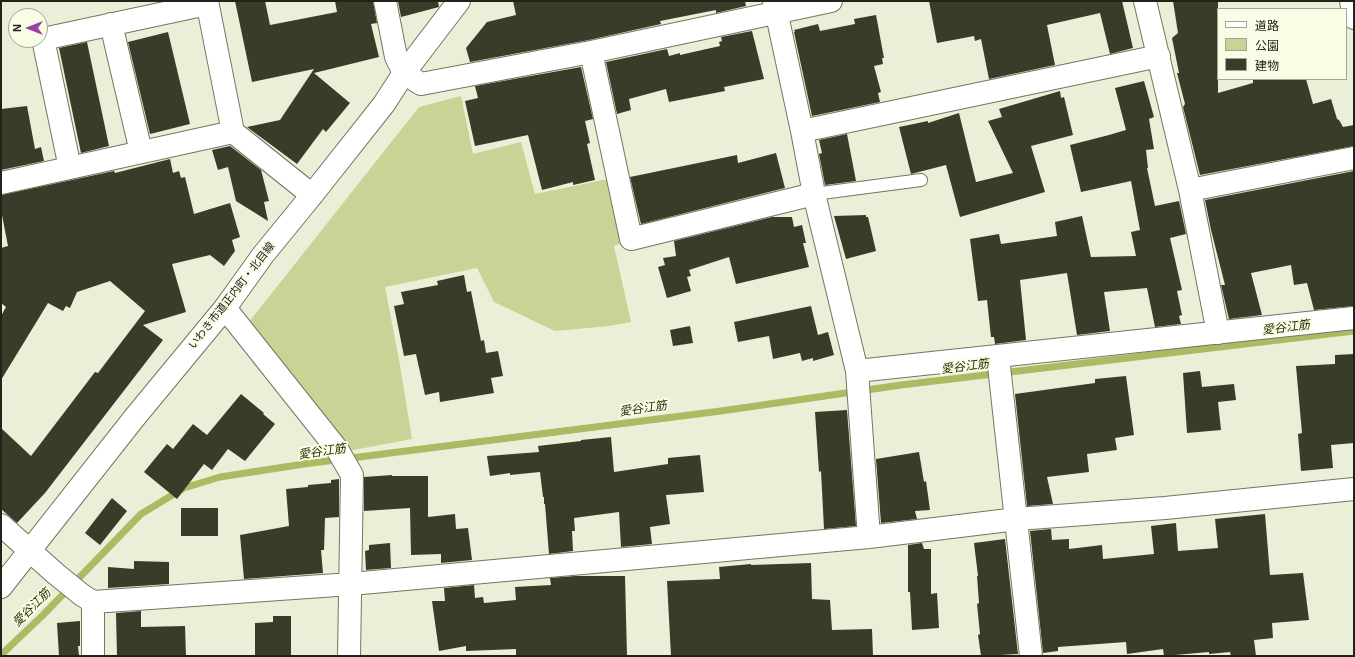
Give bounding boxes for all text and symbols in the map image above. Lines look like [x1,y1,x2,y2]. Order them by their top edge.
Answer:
north arrow [8,8,48,48]
legend [1217,8,1347,80]
text: 道路 [1255,19,1279,33]
text: N [11,24,23,32]
text: 公園 [1255,39,1279,53]
text: 建物 [1255,59,1279,73]
street label: いわき市道正内町・北目線 [186,240,278,352]
water label: 愛谷江筋 [1261,318,1311,338]
water label: 愛谷江筋 [940,357,990,377]
water label: 愛谷江筋 [618,399,668,419]
water label: 愛谷江筋 [297,442,347,462]
water label: 愛谷江筋 [10,586,54,630]

